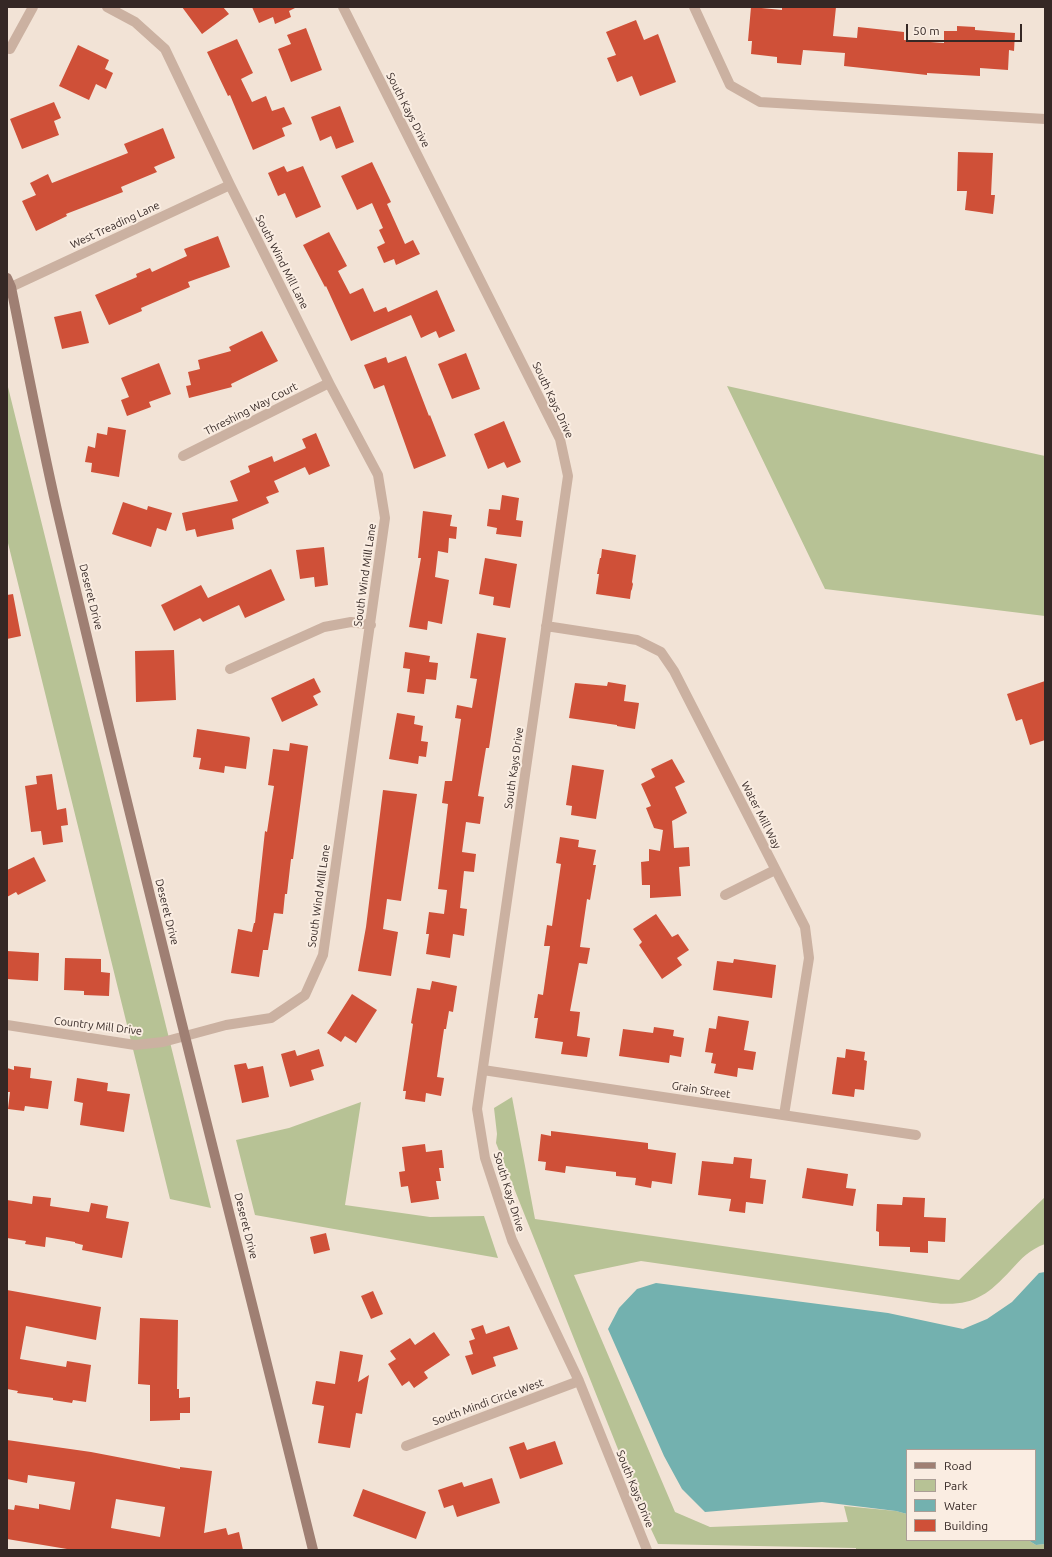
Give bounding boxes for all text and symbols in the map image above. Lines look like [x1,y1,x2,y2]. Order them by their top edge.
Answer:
scale bar [908,16,1024,42]
text: 50 m [913,24,940,37]
street label: South Kays Drive [383,70,433,150]
street label: West Treading Lane [68,198,162,252]
street label: South Wind Mill Lane [253,213,311,311]
street label: South Kays Drive [530,360,576,440]
street label: Threshing Way Court [202,380,300,438]
street label: South Wind Mill Lane [351,523,379,627]
street label: Deseret Drive [76,563,106,631]
street label: South Kays Drive [502,726,526,810]
street label: Water Mill Way [738,779,784,851]
street label: South Wind Mill Lane [305,844,333,948]
street label: Deseret Drive [152,878,182,946]
street label: Country Mill Drive [53,1014,143,1038]
street label: Grain Street [671,1079,731,1101]
street label: South Kays Drive [491,1151,527,1233]
street label: Deseret Drive [231,1192,261,1260]
street label: South Mindi Circle West [431,1376,545,1428]
street label: South Kays Drive [613,1448,657,1530]
legend [906,1449,1036,1541]
text: Road [944,1459,972,1472]
text: Park [944,1479,968,1492]
text: Water [944,1499,977,1512]
text: Building [944,1519,988,1532]

